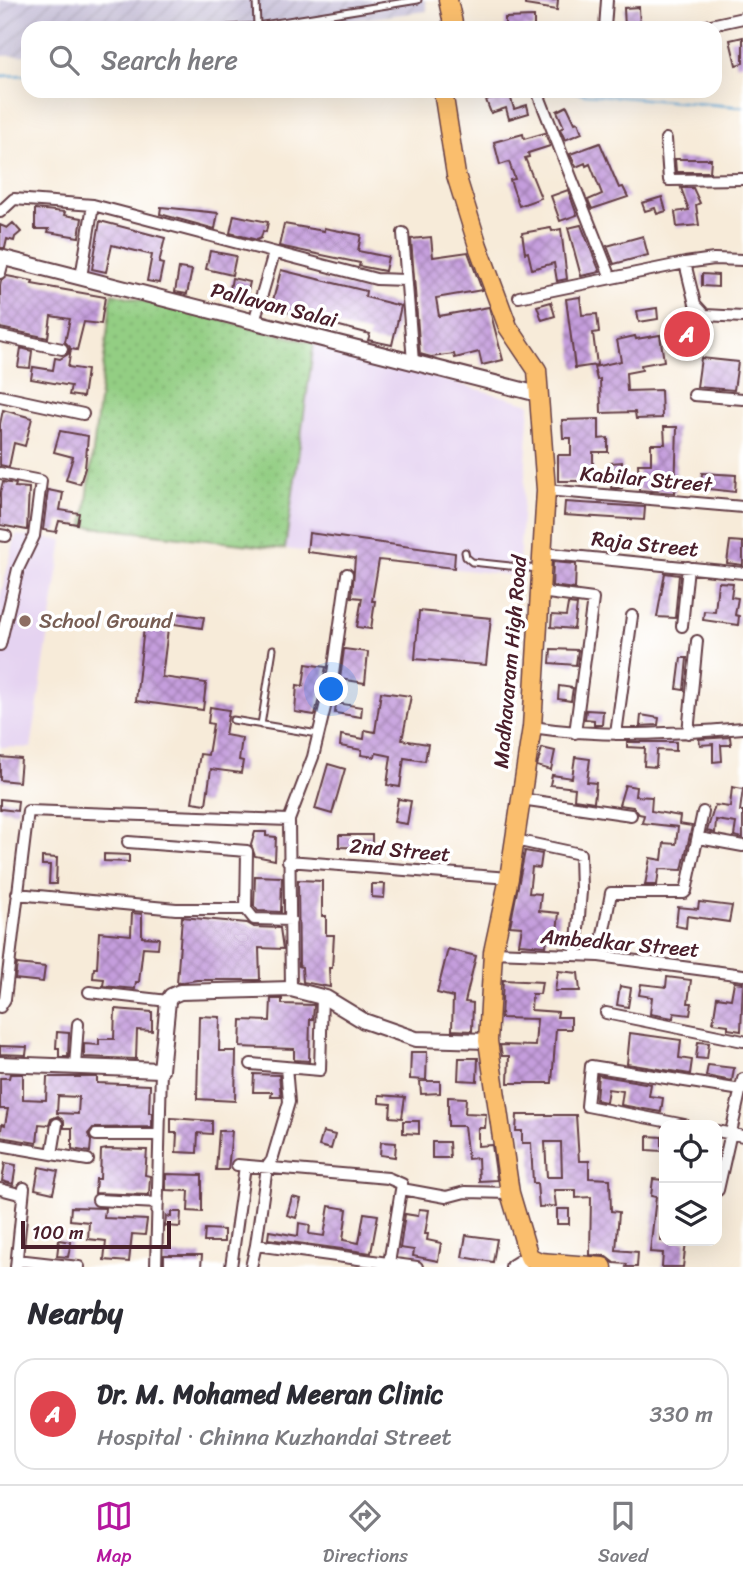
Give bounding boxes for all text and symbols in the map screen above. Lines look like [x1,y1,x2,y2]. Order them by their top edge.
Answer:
search box [21,21,722,98]
text: Search here [101,37,238,83]
icon: search [45,41,83,79]
street label: Pallavan Salai [207,271,342,339]
pin: A [664,308,710,360]
street label: Kabilar Street [578,454,715,504]
street label: Raja Street [590,520,700,568]
street label: Madhavaram High Road [482,552,538,770]
place label: School Ground [39,602,174,640]
marker: School Ground [17,613,33,629]
your location [314,672,348,706]
street label: 2nd Street [348,827,452,873]
street label: Ambedkar Street [538,917,701,969]
map controls [659,1120,722,1246]
button: locate [659,1120,722,1183]
button: layers [659,1183,722,1246]
text: 100 m [32,1216,84,1249]
scale bar [21,1218,172,1250]
text: Nearby [28,1286,123,1340]
text: Dr. M. Mohamed Meeran Clinic [97,1371,444,1417]
text: A [45,1394,61,1435]
text: 330 m [650,1394,713,1435]
text: Hospital · Chinna Kuzhandai Street [97,1417,452,1458]
tab: Map [95,1497,133,1572]
tab: Directions [323,1497,408,1572]
tab: Saved [598,1497,648,1572]

